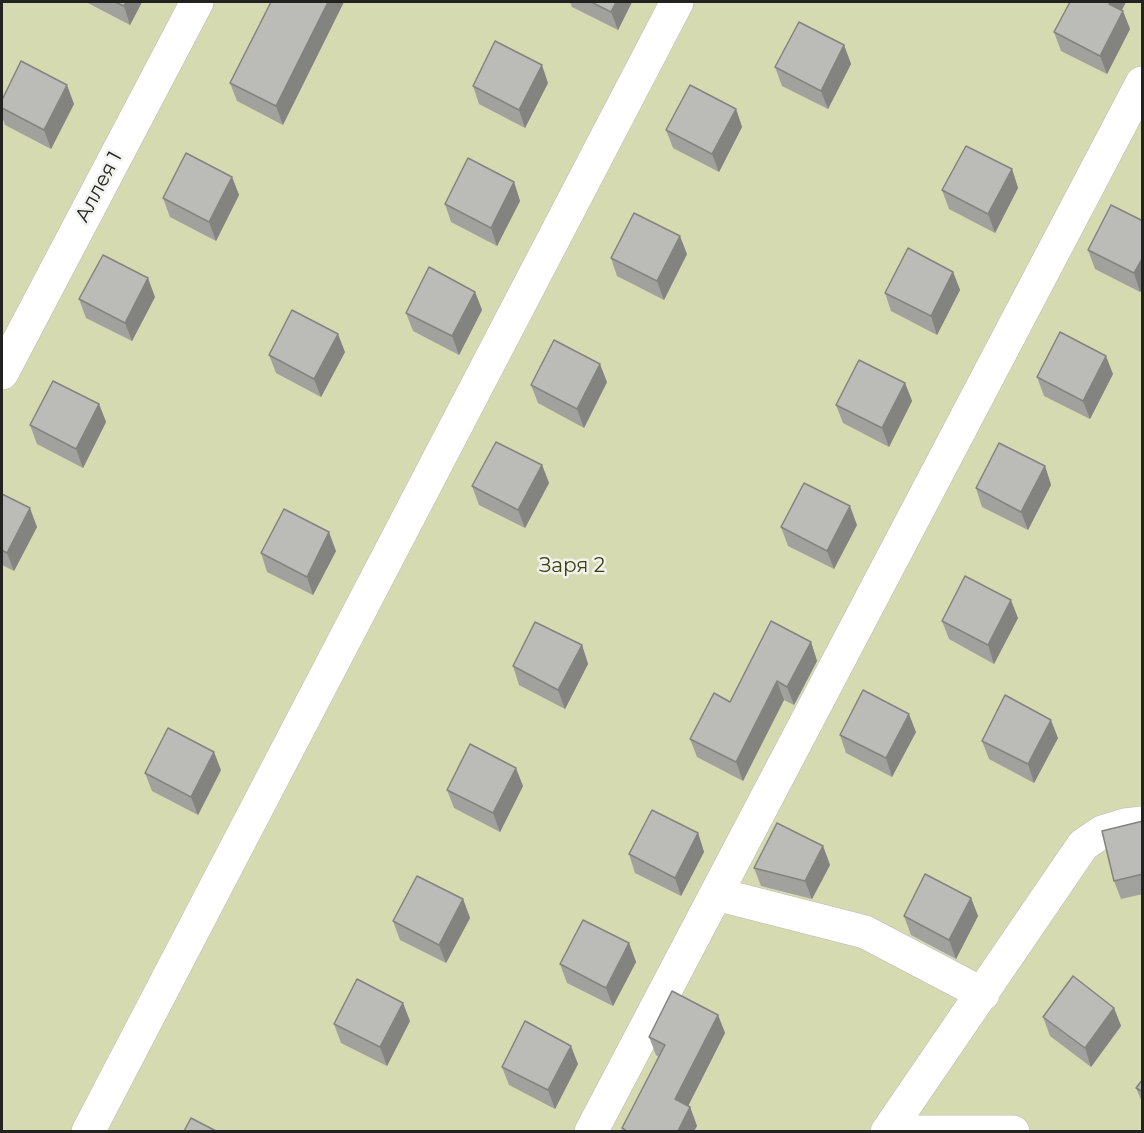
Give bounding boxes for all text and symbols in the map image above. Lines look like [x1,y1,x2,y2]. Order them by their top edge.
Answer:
street label: Аллея 1 [70,147,128,227]
park label: Заря 2 [539,554,605,578]

